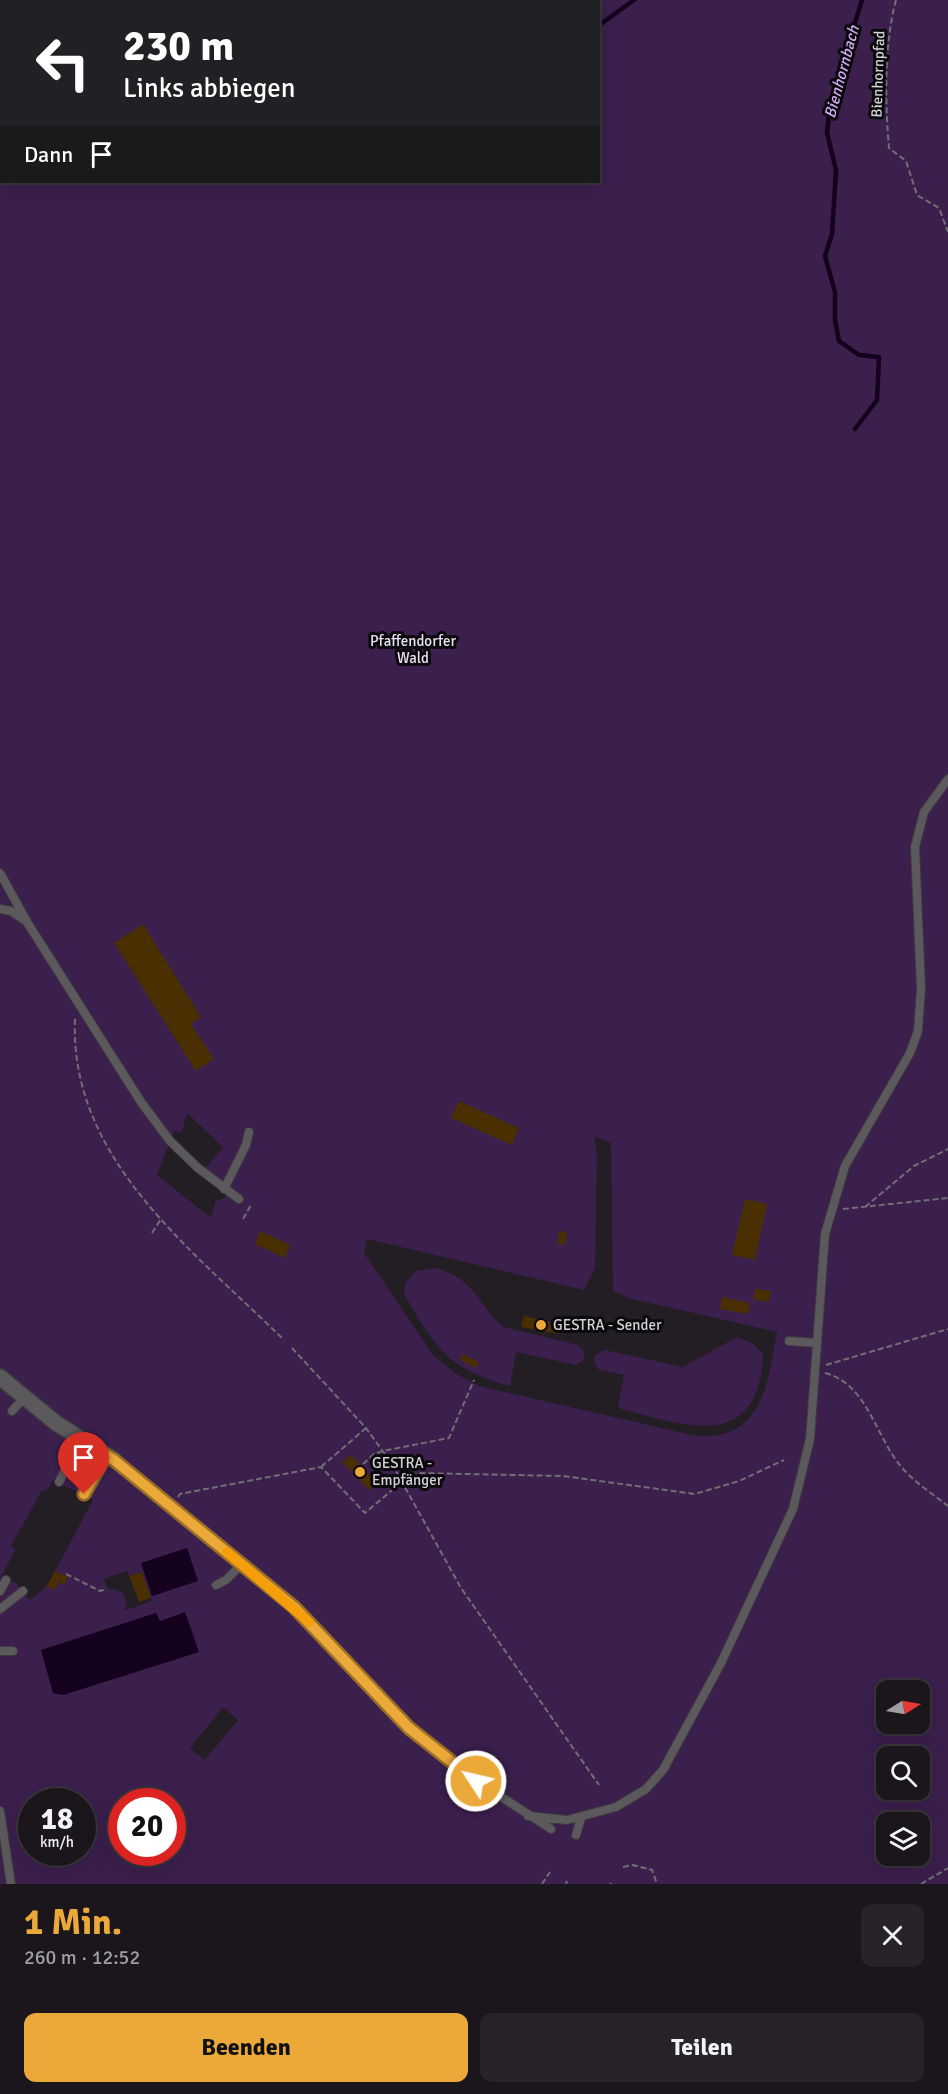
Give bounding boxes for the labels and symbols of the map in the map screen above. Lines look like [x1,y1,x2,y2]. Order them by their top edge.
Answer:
water label: Bienhornbach [820,22,864,121]
street label: Bienhornpfad [867,30,889,118]
park label: Pfaffendorfer Wald [370,632,457,667]
place label: GESTRA - Sender [553,1316,662,1334]
marker: GESTRA - Sender [534,1318,548,1332]
pin [58,1432,109,1494]
place label: GESTRA - Empfänger [372,1454,443,1489]
marker: GESTRA - Empfänger [353,1465,367,1479]
north arrow [876,1680,930,1734]
position arrow [444,1749,508,1813]
speed limit sign: 20 [108,1788,186,1866]

